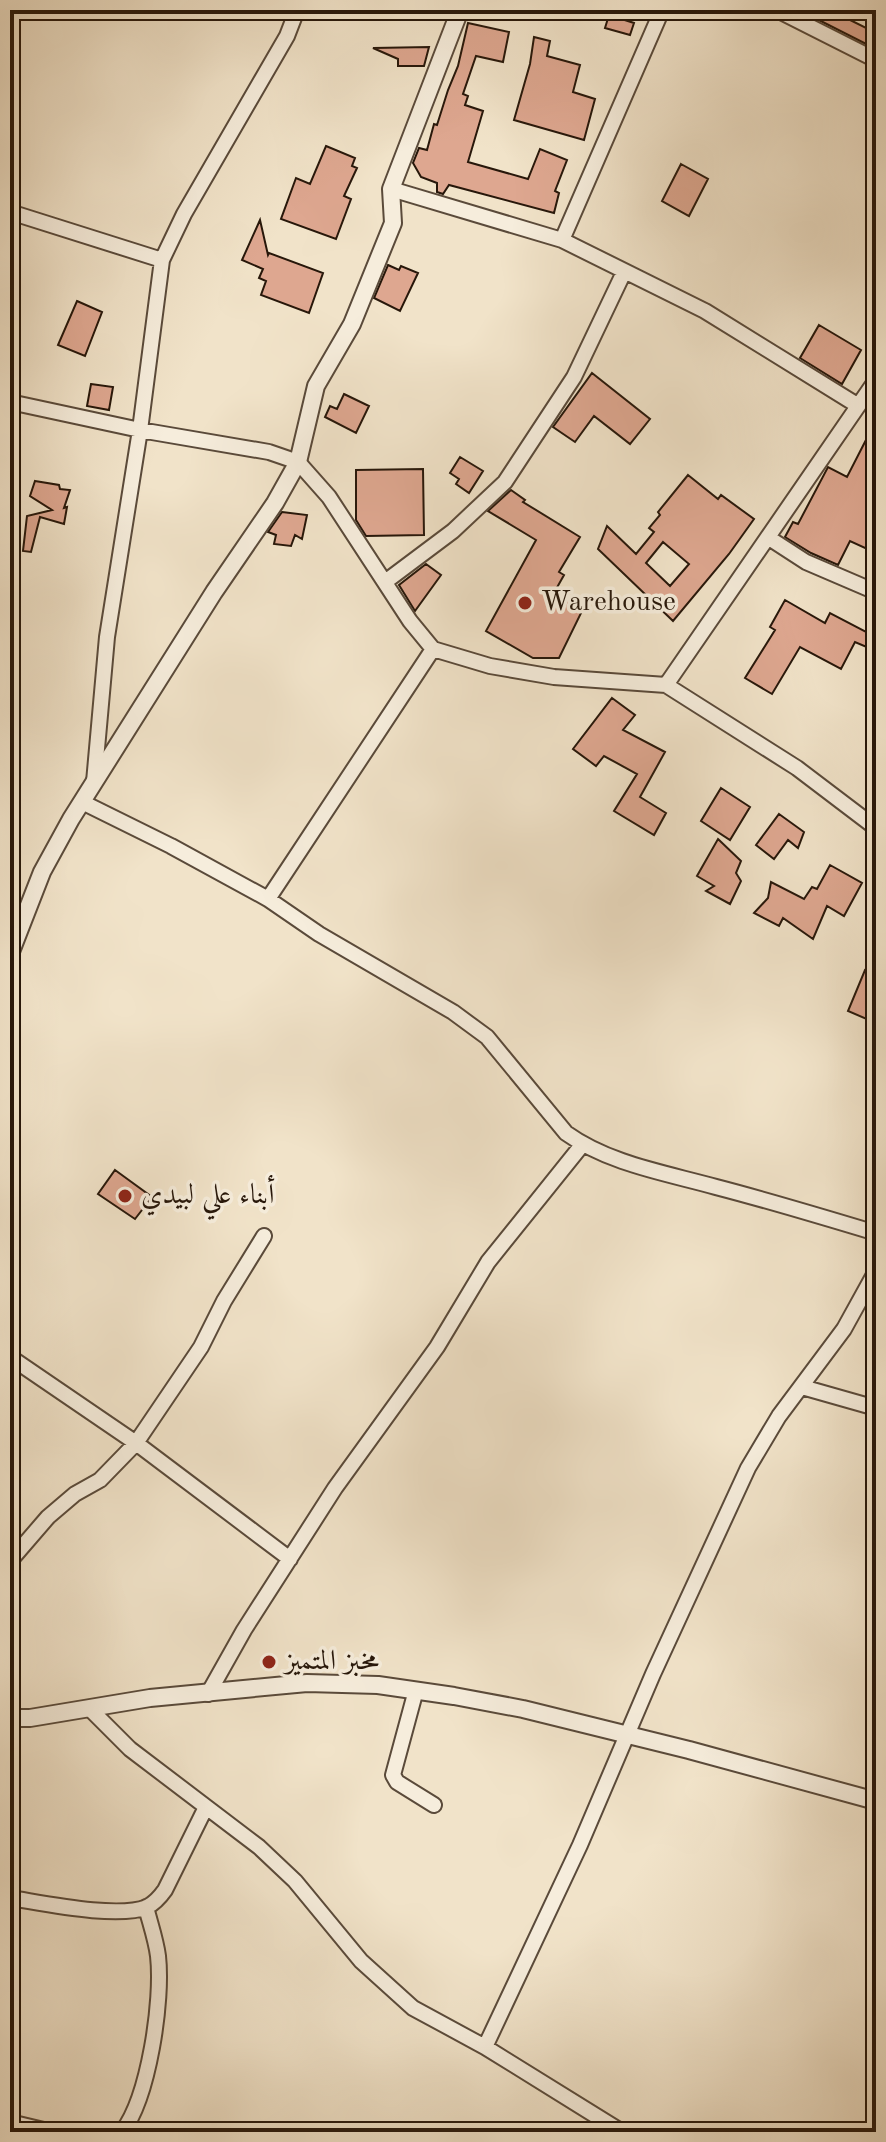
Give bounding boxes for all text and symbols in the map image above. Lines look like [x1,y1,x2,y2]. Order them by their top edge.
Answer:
place label: Warehouse [541,589,676,617]
marker: Warehouse [516,594,534,612]
place label: أبناء علي لبيدي [141,1174,275,1220]
marker: أبناء علي لبيدي [116,1187,134,1205]
place label: مخبز المتميز [282,1648,379,1677]
marker: مخبز المتميز [260,1653,278,1671]

